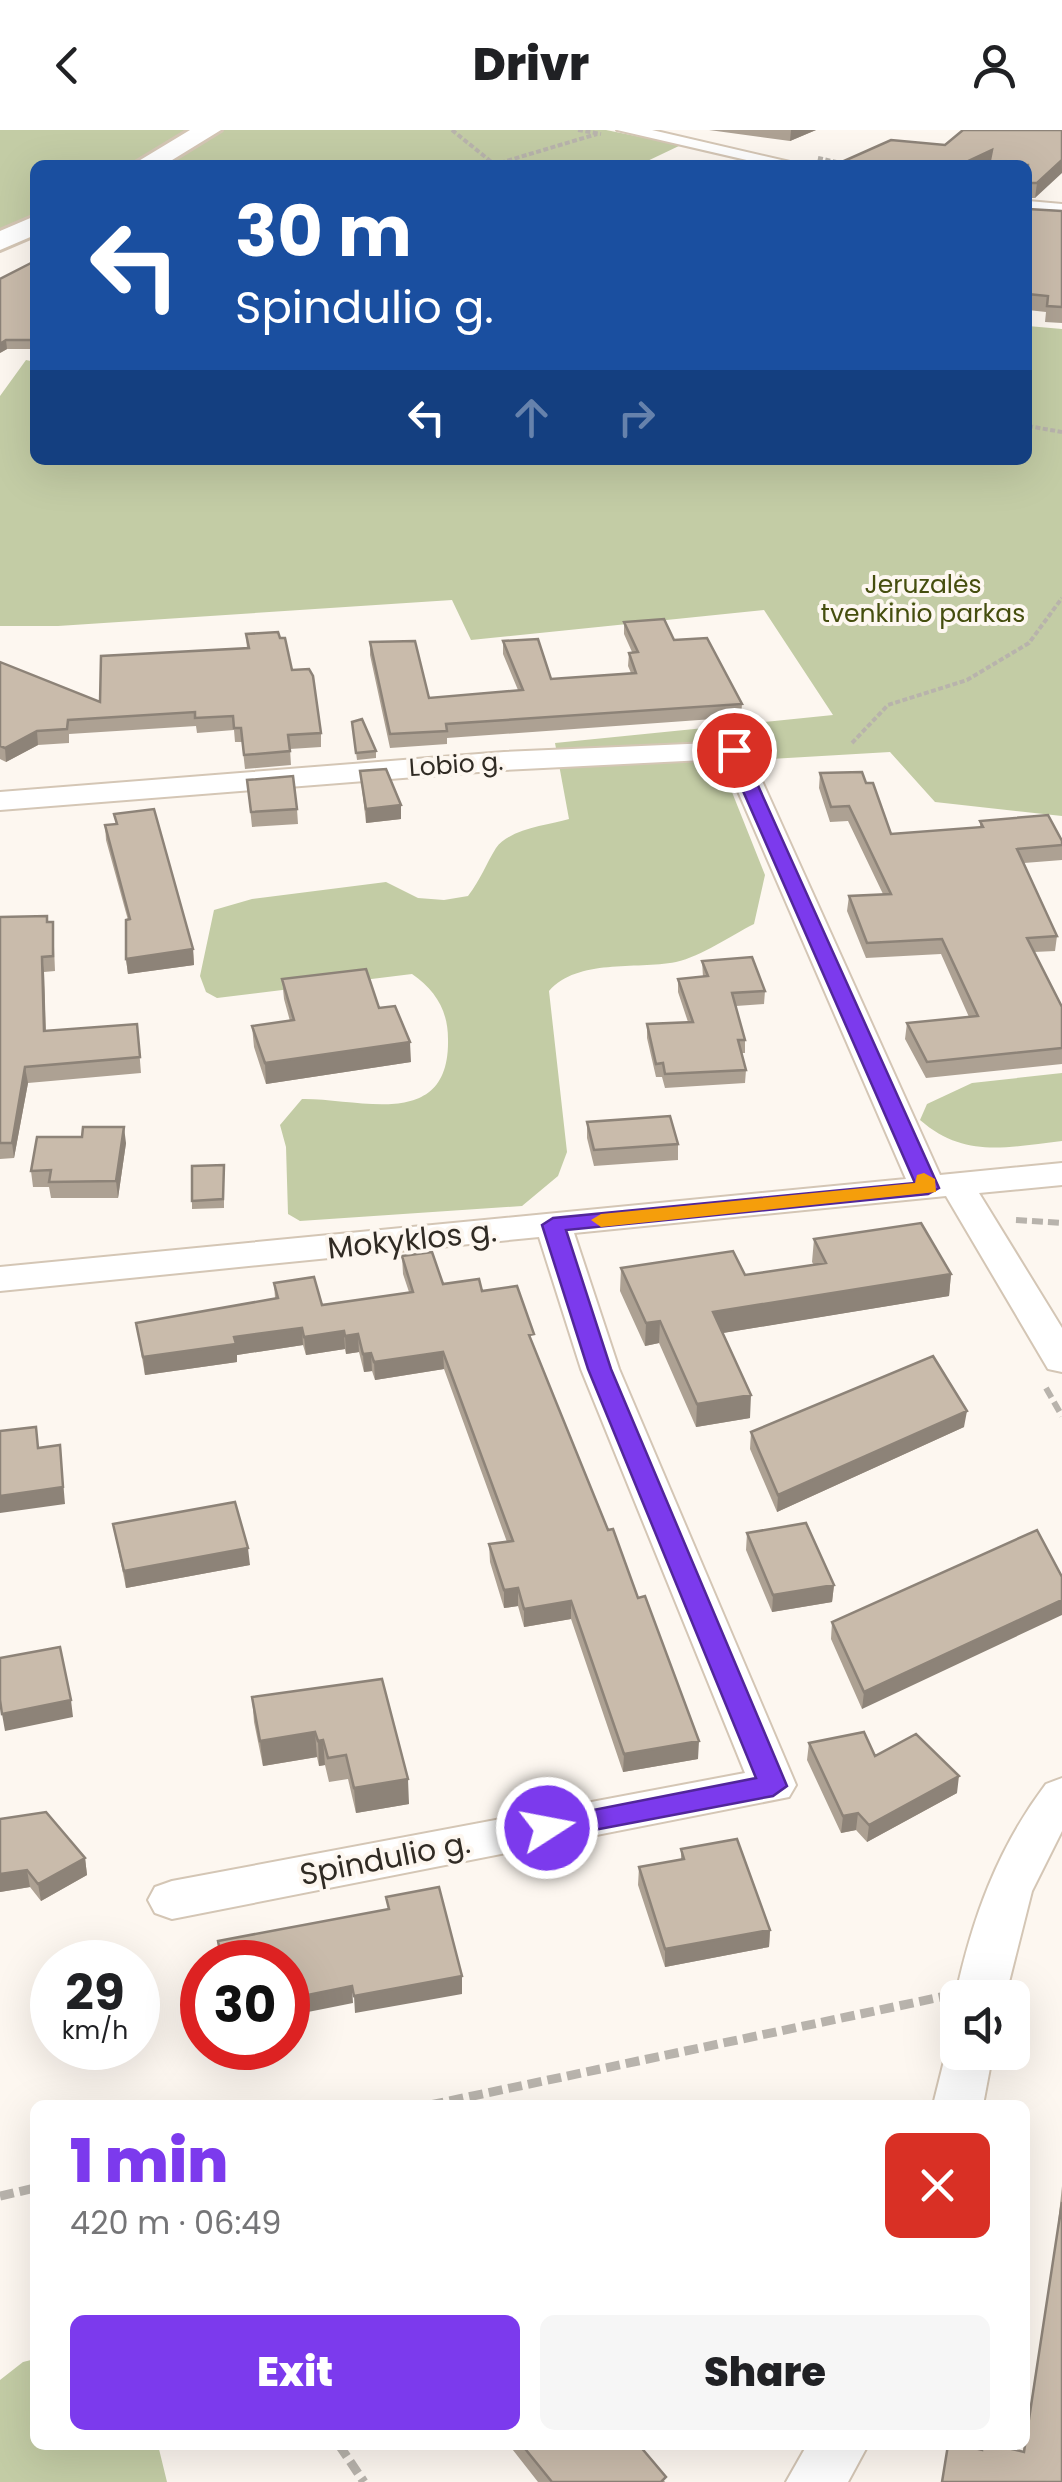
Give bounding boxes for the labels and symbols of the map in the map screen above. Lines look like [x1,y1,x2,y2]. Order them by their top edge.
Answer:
park label: Jeruzalės tvenkinio parkas [821,567,1025,631]
pin [692,708,777,793]
street label: Lobio g. [408,744,504,785]
street label: Mokyklos g. [325,1209,499,1270]
position arrow [495,1776,599,1880]
street label: Spindulio g. [296,1821,474,1896]
speed limit sign: 30 [180,1940,310,2070]

